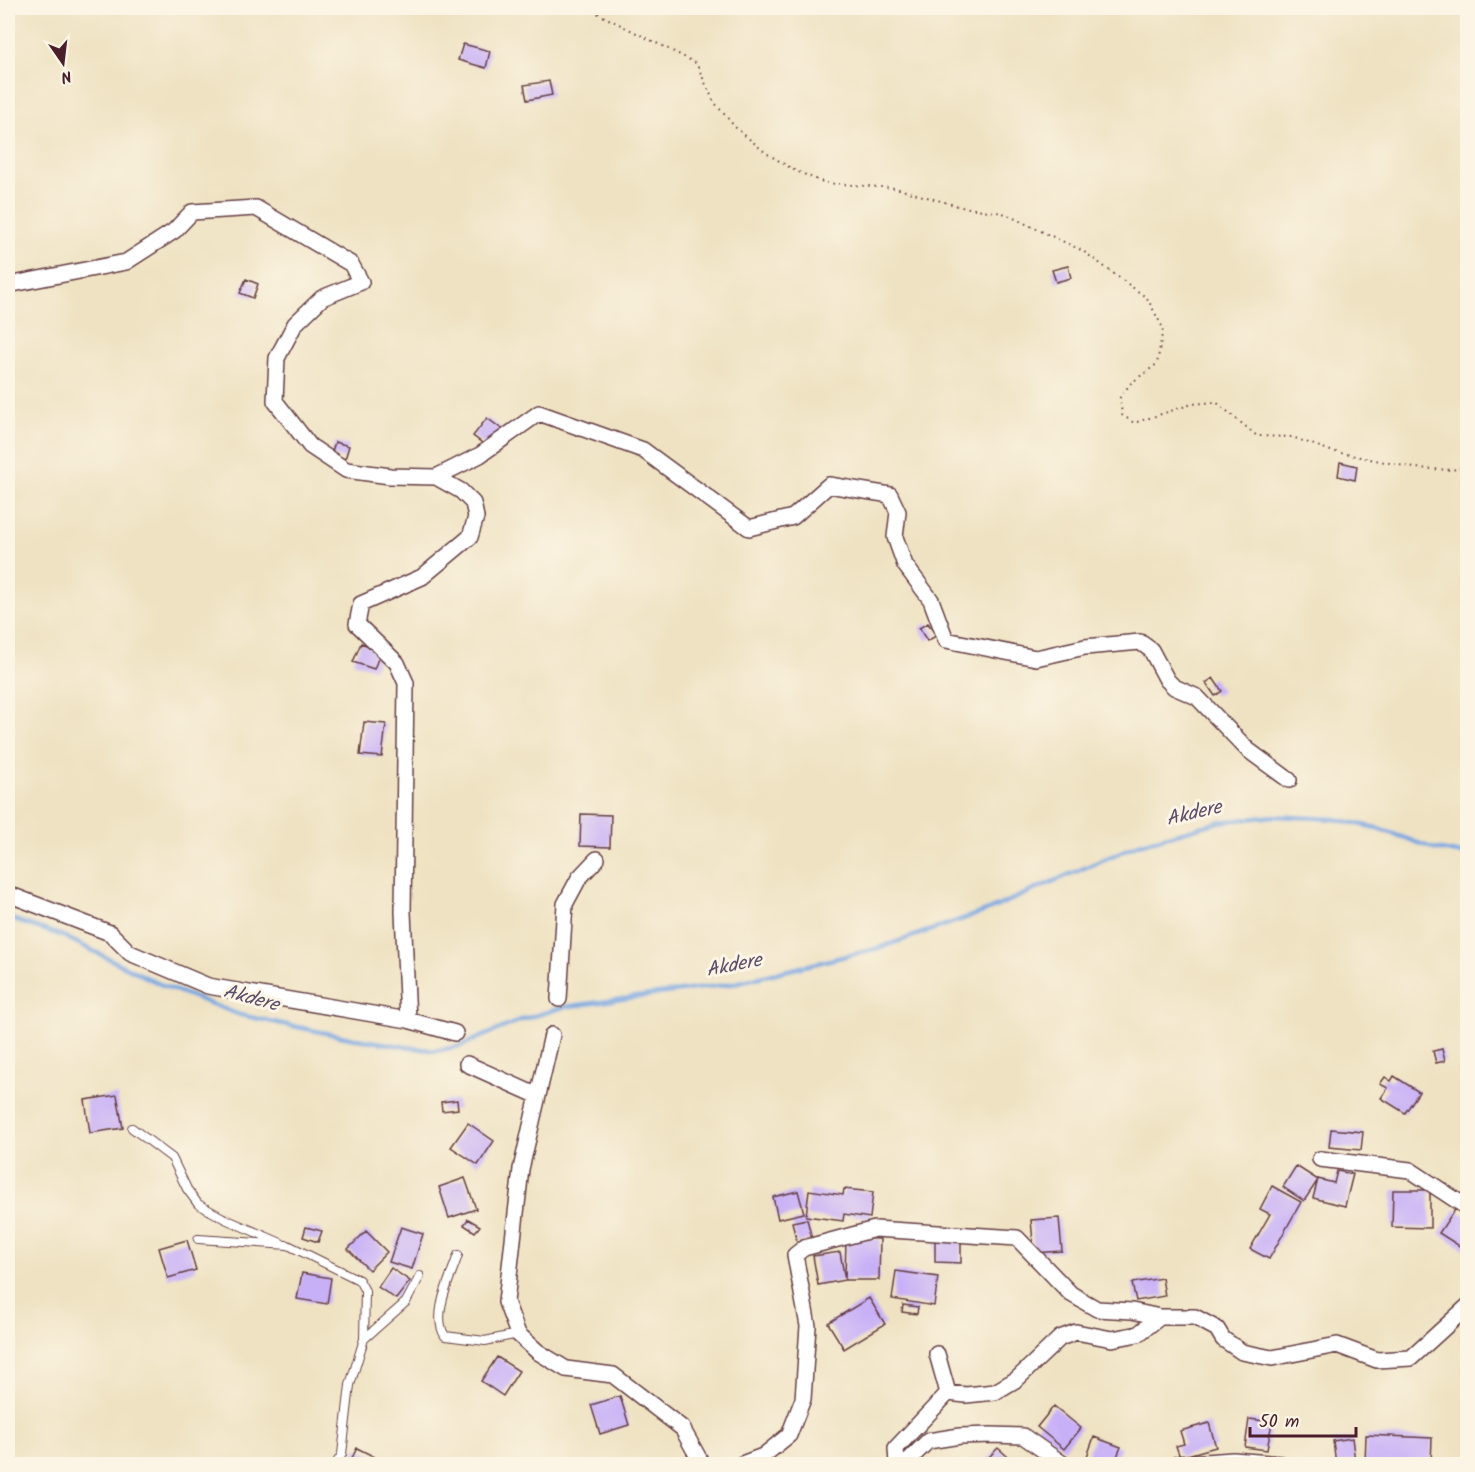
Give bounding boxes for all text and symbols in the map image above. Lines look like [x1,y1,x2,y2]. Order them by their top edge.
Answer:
north arrow [33,33,93,93]
text: N [58,63,74,89]
water label: Akdere [1163,792,1227,836]
water label: Akdere [703,945,767,987]
water label: Akdere [220,976,284,1022]
scale bar [1250,1400,1356,1438]
text: 50 m [1259,1408,1299,1437]

